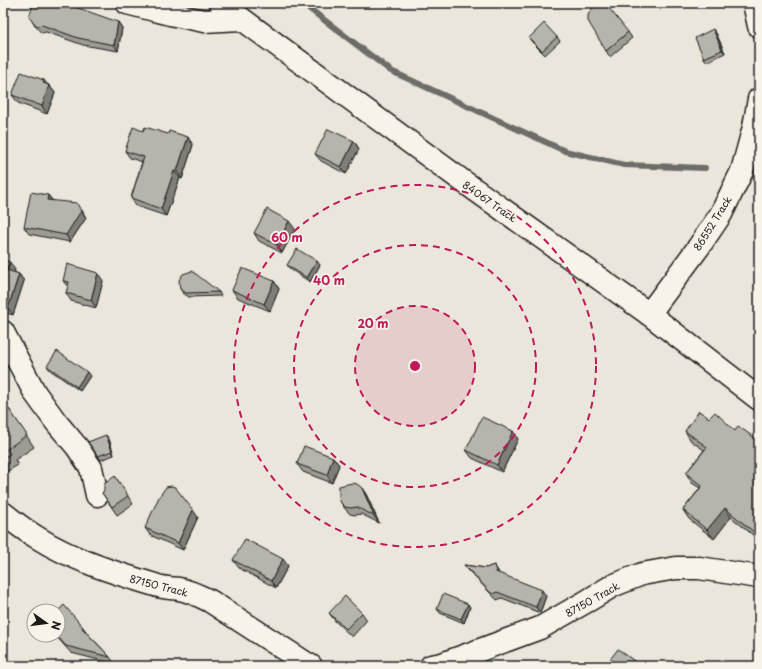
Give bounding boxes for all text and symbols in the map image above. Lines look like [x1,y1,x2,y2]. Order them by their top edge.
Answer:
street label: 84067 Track [460,177,520,225]
street label: 86552 Track [689,193,735,253]
text: 60 m [271,228,303,246]
text: 40 m [313,271,345,289]
text: 20 m [357,314,389,332]
centre of rings [408,359,422,373]
street label: 87150 Track [128,570,190,600]
street label: 87150 Track [562,578,622,620]
north arrow [26,603,66,643]
text: N [47,619,65,632]

